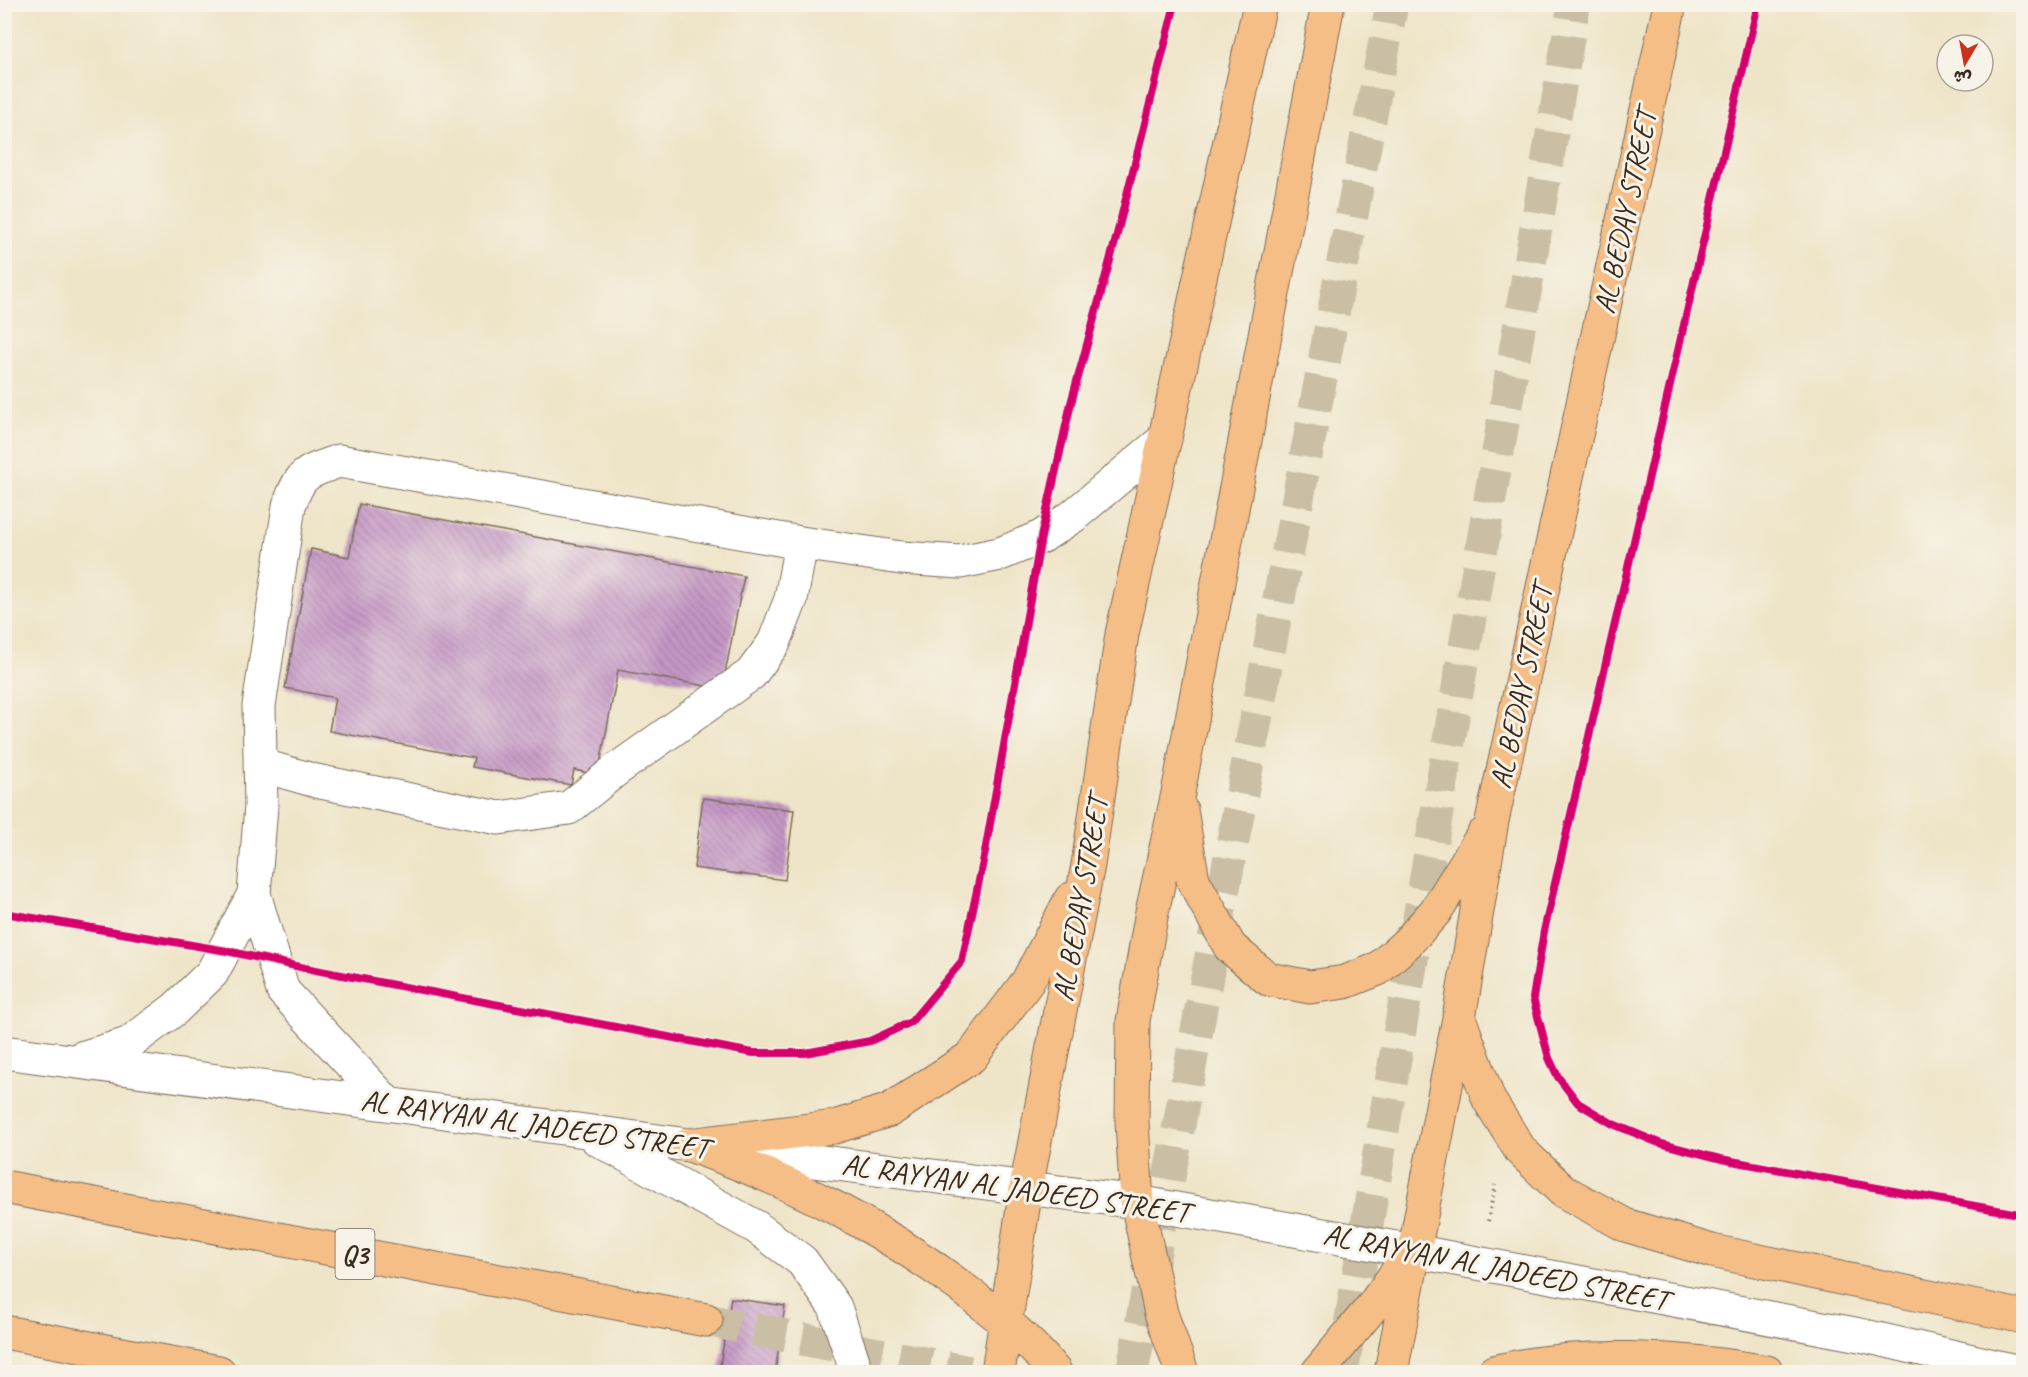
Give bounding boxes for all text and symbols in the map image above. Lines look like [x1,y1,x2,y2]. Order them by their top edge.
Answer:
north arrow [1935,33,1995,93]
text: ش [1952,65,1973,88]
street label: AL BEDAY STREET [1585,100,1667,317]
street label: AL BEDAY STREET [1481,575,1563,792]
street label: AL BEDAY STREET [1043,787,1118,1004]
street label: AL RAYYAN AL JADEED STREET [359,1081,717,1168]
street label: AL RAYYAN AL JADEED STREET [840,1145,1198,1232]
street label: AL RAYYAN AL JADEED STREET [1320,1215,1678,1320]
road number: Q3 [336,1229,374,1279]

